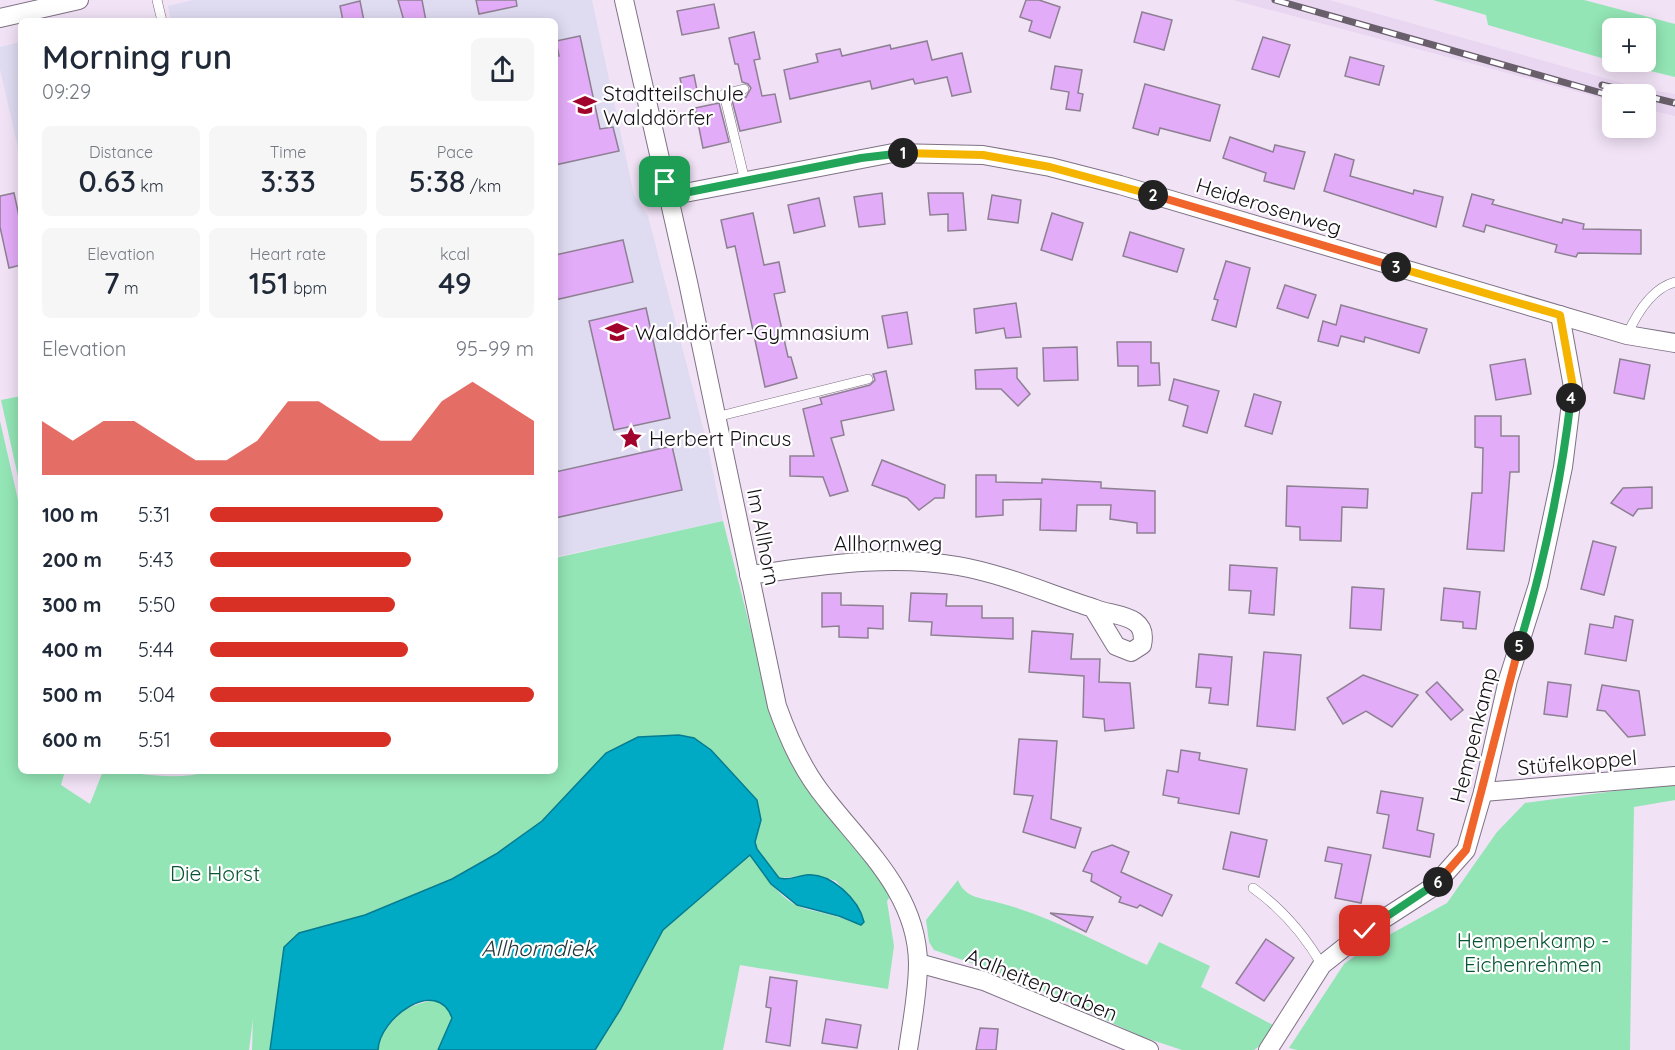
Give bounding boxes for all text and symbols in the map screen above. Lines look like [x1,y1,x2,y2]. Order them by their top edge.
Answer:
map controls [1602,18,1656,138]
button: + [1602,18,1656,72]
text: Morning run [42,36,232,77]
button: share [471,38,534,101]
text: 09:29 [42,79,91,104]
place label: Stadtteilschule Walddörfer [603,80,744,130]
button: − [1602,84,1656,138]
school or university icon: Stadtteilschule Walddörfer [572,92,598,118]
pin: 1 [888,138,918,168]
text: Distance [89,142,153,162]
text: Time [270,142,306,162]
text: Pace [437,142,473,162]
text: 1 [900,143,906,163]
pin [639,156,690,207]
text: 0.63 [79,162,136,200]
text: 3:33 [260,162,316,200]
text: 5:38 [409,162,465,200]
icon: arrive [648,165,681,198]
street label: Heiderosenweg [1193,172,1345,240]
text: km [136,176,163,196]
text: /km [465,176,501,196]
pin: 2 [1138,180,1168,210]
text: 2 [1148,185,1158,205]
text: Elevation [87,244,155,264]
text: Heart rate [250,244,326,264]
text: kcal [440,244,470,264]
pin: 3 [1381,252,1411,282]
text: 3 [1392,257,1400,277]
text: 7 [103,264,120,302]
text: 151 [249,264,289,302]
text: 49 [438,264,472,302]
text: m [120,278,139,298]
text: bpm [289,278,327,298]
school or university icon: Walddörfer-Gymnasium [604,319,630,345]
place label: Walddörfer-Gymnasium [635,319,870,345]
text: Elevation [42,336,126,361]
text: 95–99 m [456,336,534,361]
pin: 4 [1556,383,1586,413]
text: 4 [1566,388,1576,408]
place icon: Herbert Pincus [618,425,644,451]
place label: Herbert Pincus [649,425,791,451]
street label: Im Allhorn [742,486,786,588]
text: 100 m [42,502,98,527]
text: 5:31 [138,502,171,527]
street label: Allhornweg [834,530,942,556]
text: 200 m [42,547,102,572]
text: 5:43 [138,547,174,572]
text: 300 m [42,592,101,617]
text: 5:50 [138,592,175,617]
pin: 5 [1504,631,1534,661]
text: 5 [1514,636,1524,656]
text: 400 m [42,637,102,662]
text: 5:44 [138,637,174,662]
street label: Hempenkamp [1444,665,1502,805]
text: 500 m [42,682,102,707]
text: 5:04 [138,682,175,707]
text: 600 m [42,727,102,752]
text: 5:51 [138,727,171,752]
street label: Stüfelkoppel [1516,744,1638,780]
park label: Die Horst [170,860,260,886]
pin: 6 [1423,867,1453,897]
text: 6 [1434,872,1442,892]
pin [1339,905,1390,956]
icon: check [1348,914,1381,947]
park label: Hempenkamp - Eichenrehmen [1457,927,1609,977]
water label: Allhorndiek [481,934,597,962]
street label: Aalheitengraben [962,942,1122,1026]

